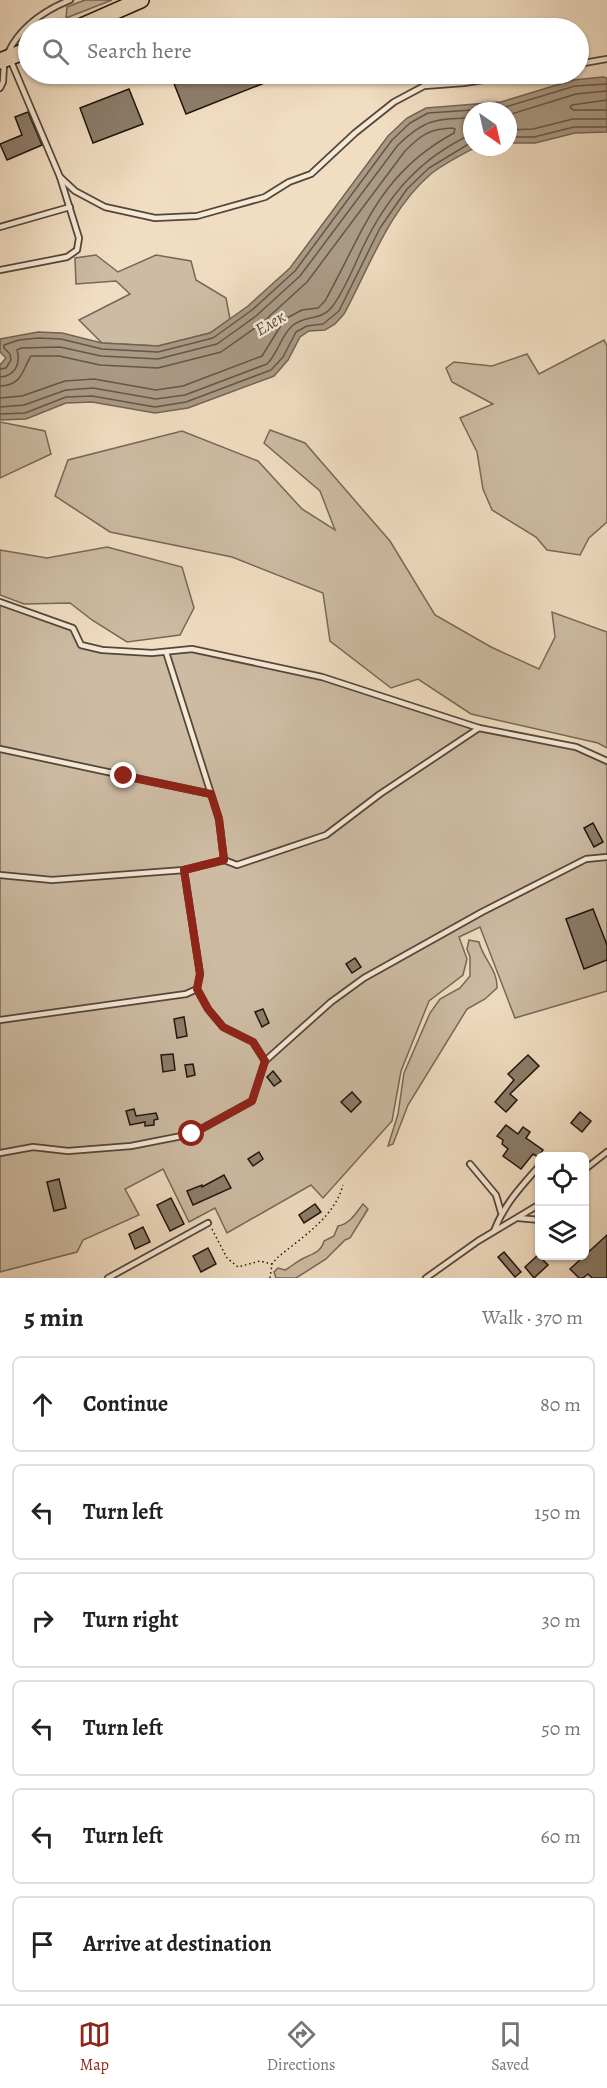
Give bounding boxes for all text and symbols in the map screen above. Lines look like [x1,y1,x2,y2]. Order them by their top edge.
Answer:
search box [18,18,589,84]
icon: search [39,35,72,68]
text: Search here [87,36,192,66]
north arrow [463,102,517,156]
water label: Елек [250,305,290,341]
route end [110,762,136,788]
route start [178,1120,204,1146]
map controls [535,1152,589,1260]
button: locate [535,1152,589,1206]
button: layers [535,1206,589,1260]
text: 5 min [24,1300,84,1335]
text: Walk · 370 m [482,1304,583,1331]
icon: ahead [26,1388,59,1421]
text: Continue [83,1389,168,1419]
text: 80 m [540,1391,581,1418]
icon: left [26,1496,59,1529]
text: Turn left [83,1497,163,1527]
text: 150 m [534,1499,581,1526]
icon: right [26,1604,59,1637]
text: Turn right [83,1605,179,1635]
text: 30 m [541,1607,581,1634]
icon: left [26,1712,59,1745]
text: Turn left [83,1713,163,1743]
text: 50 m [541,1715,581,1742]
icon: left [26,1820,59,1853]
text: Turn left [83,1821,163,1851]
text: 60 m [541,1823,581,1850]
icon: arrive [26,1928,59,1961]
text: Arrive at destination [83,1929,272,1959]
tab: Map [78,2018,111,2076]
tab: Directions [267,2018,335,2076]
tab: Saved [491,2018,529,2076]

